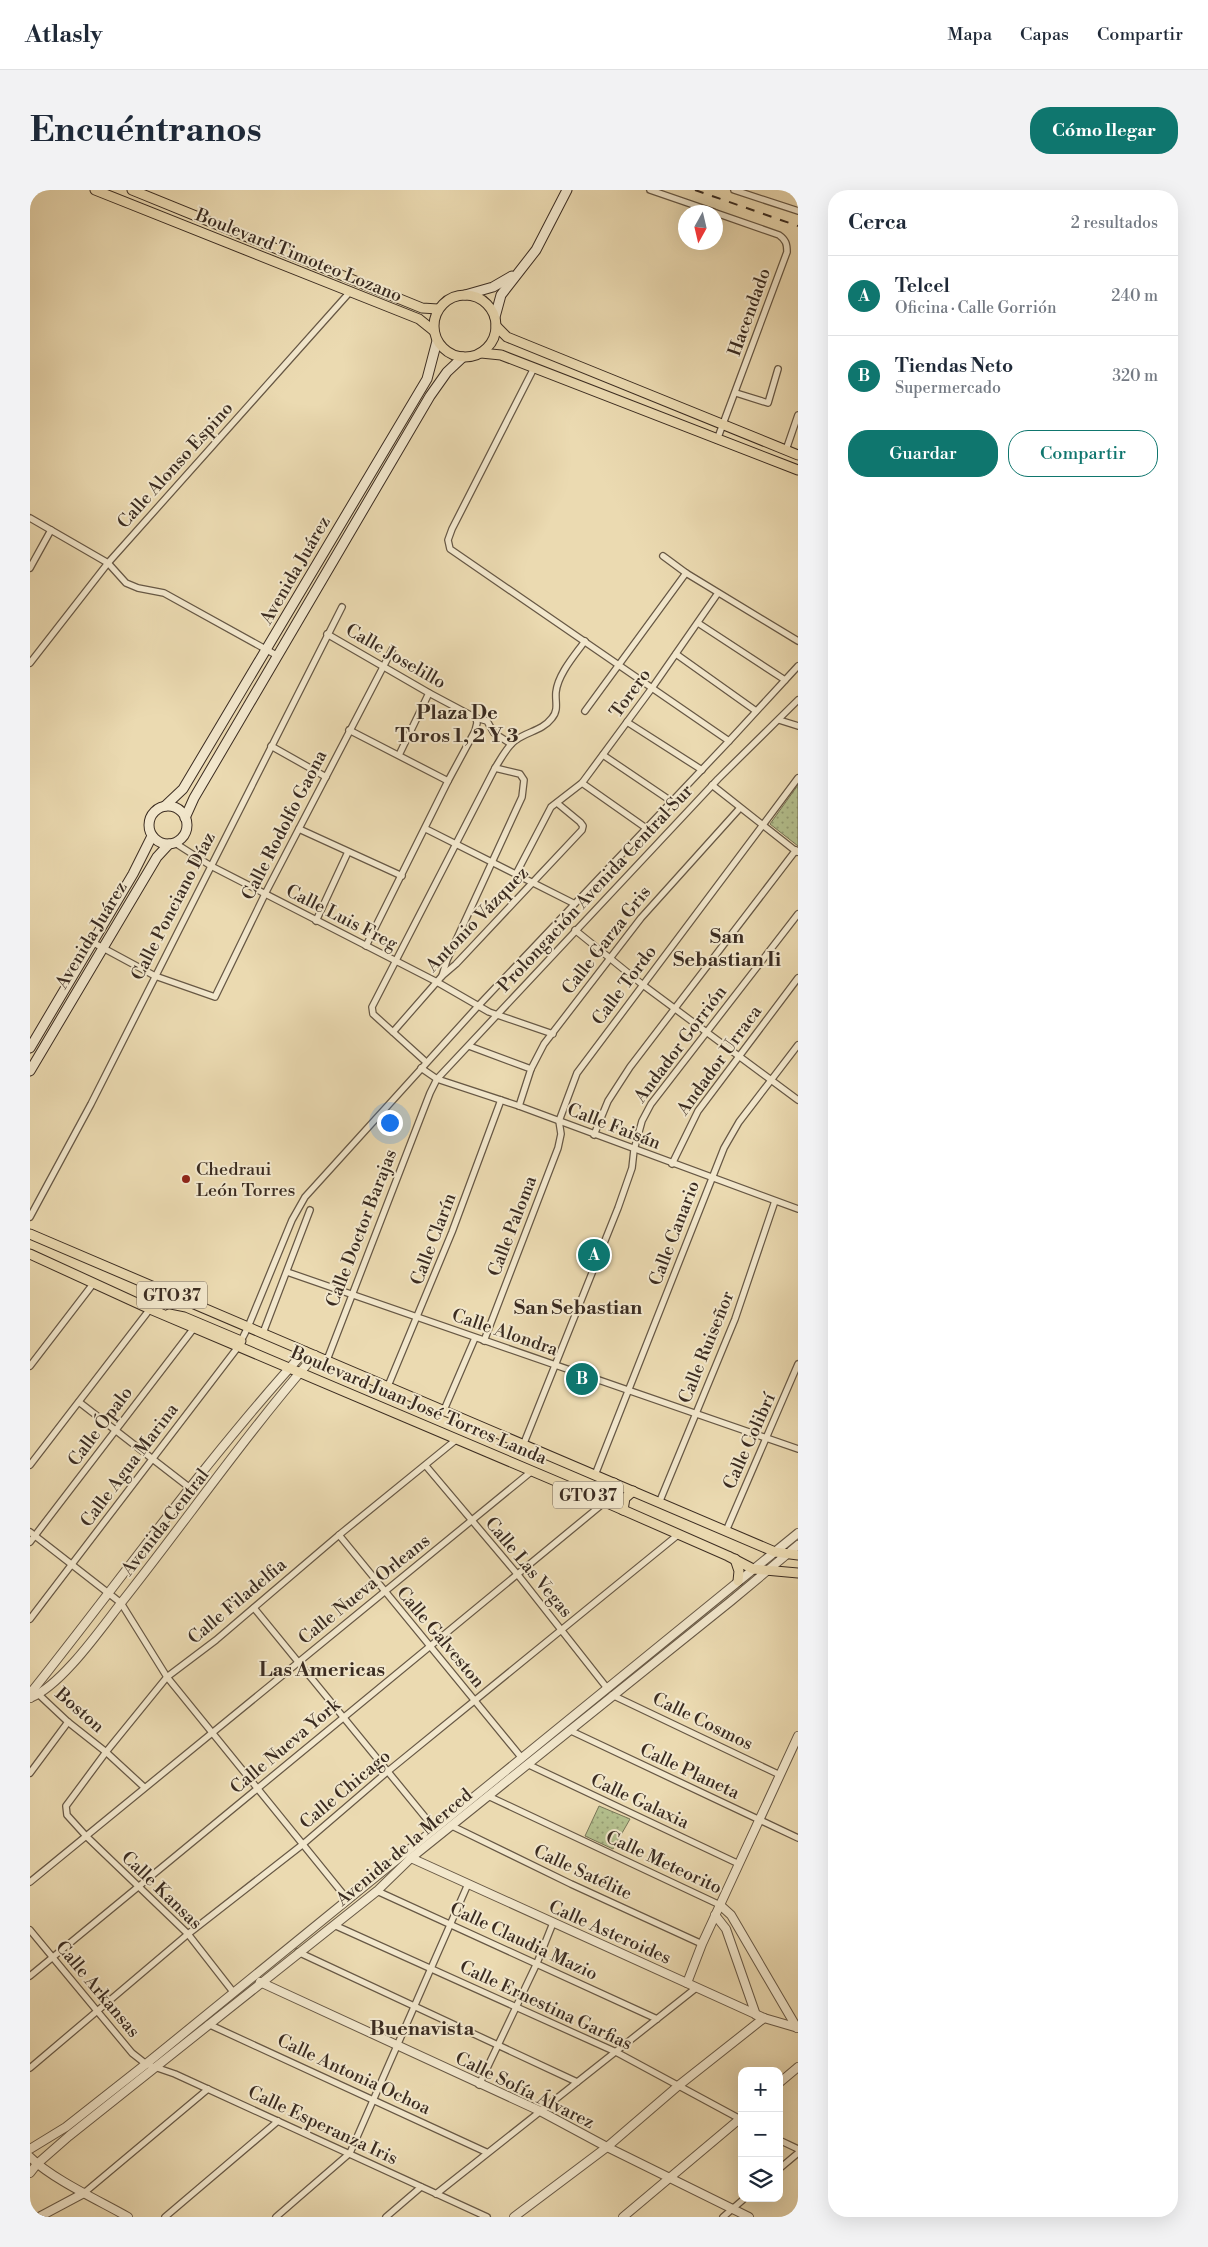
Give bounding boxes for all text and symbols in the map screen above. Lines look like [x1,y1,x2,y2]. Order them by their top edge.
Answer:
text: Atlasly [25,20,102,50]
text: Mapa [948,23,992,46]
text: Capas [1020,23,1069,46]
text: Compartir [1097,23,1183,46]
button: Cómo llegar [1030,107,1178,154]
text: Encuéntranos [30,109,262,152]
street label: Boulevard Timoteo Lozano [191,203,406,308]
north arrow [678,205,723,250]
text: Cerca [848,210,907,236]
text: 2 resultados [1071,213,1158,233]
street label: Hacendado [723,265,776,359]
text: Telcel [895,274,950,298]
text: A [858,286,870,306]
text: 240 m [1111,286,1158,306]
text: Oficina · Calle Gorrión [895,298,1057,318]
text: Tiendas Neto [895,354,1013,378]
text: B [858,366,870,386]
text: 320 m [1112,366,1158,386]
text: Supermercado [895,378,1001,398]
street label: Calle Alonso Espino [112,397,238,533]
button: Guardar [848,430,998,477]
button: Compartir [1008,430,1158,477]
street label: Avenida Juárez [255,512,336,629]
street label: Calle Joselillo [342,619,450,694]
street label: Torero [605,664,656,723]
district label: Plaza De Toros 1, 2 Y 3 [395,701,519,749]
street label: Calle Rodolfo Gaona [237,746,333,904]
street label: Prolongación Avenida Central Sur [493,779,698,997]
street label: Calle Ponciano Díaz [126,828,221,984]
street label: Antonio Vázquez [420,862,534,978]
street label: Avenida Juárez [50,877,133,994]
street label: Calle Luis Freg [282,879,402,956]
street label: Calle Garza Gris [557,881,656,999]
district label: San Sebastian Ii [673,925,782,973]
street label: Calle Tordo [587,941,662,1030]
street label: Andador Gorrión [628,981,732,1108]
street label: Andador Urraca [671,1000,768,1121]
street label: Calle Faisán [564,1098,664,1155]
your location [377,1110,403,1136]
street label: Calle Doctor Barajas [321,1146,402,1310]
place label: Chedraui León Torres [196,1158,296,1202]
street label: Calle Paloma [483,1172,542,1280]
marker: Chedraui León Torres [180,1173,192,1185]
street label: Calle Canario [644,1178,705,1289]
street label: Calle Clarín [405,1190,462,1288]
pin: A [578,1236,610,1274]
road number: GTO 37 [137,1282,207,1308]
street label: Calle Ruiseñor [673,1287,740,1407]
district label: San Sebastian [514,1296,643,1321]
street label: Calle Alondra [449,1304,562,1362]
street label: Boulevard Juan José Torres Landa [287,1341,551,1470]
pin: B [566,1360,598,1398]
street label: Calle Ópalo [63,1382,138,1471]
street label: Calle Colibrí [718,1389,781,1493]
street label: Calle Agua Marina [75,1398,184,1532]
street label: Avenida Central [116,1464,215,1581]
road number: GTO 37 [553,1482,623,1508]
street label: Calle Las Vegas [480,1512,577,1622]
street label: Calle Nueva Orleans [294,1529,435,1650]
street label: Calle Filadelfia [183,1553,292,1649]
street label: Calle Galveston [391,1582,490,1693]
district label: Las Americas [259,1658,385,1683]
street label: Boston [50,1682,109,1738]
street label: Calle Cosmos [649,1687,757,1756]
street label: Calle Nueva York [226,1693,346,1799]
street label: Calle Planeta [636,1738,744,1805]
street label: Calle Chicago [295,1745,395,1834]
street label: Calle Galaxia [587,1769,693,1835]
street label: Avenida de la Merced [331,1783,478,1912]
street label: Calle Meteorito [602,1826,726,1899]
street label: Calle Satélite [530,1840,636,1905]
street label: Calle Kansas [116,1846,207,1935]
street label: Calle Asteroides [545,1895,675,1970]
street label: Calle Claudia Mazio [446,1897,601,1986]
street label: Calle Arkansas [50,1936,145,2043]
street label: Calle Ernestina Garfias [456,1955,636,2056]
district label: Buenavista [370,2017,474,2042]
street label: Calle Antonia Ochoa [273,2029,435,2120]
street label: Calle Sofía Álvarez [451,2047,598,2134]
map controls [738,2067,783,2202]
button: + [738,2067,783,2112]
street label: Calle Esperanza Iris [244,2081,401,2170]
button: − [738,2112,783,2157]
button: layers [738,2157,783,2202]

